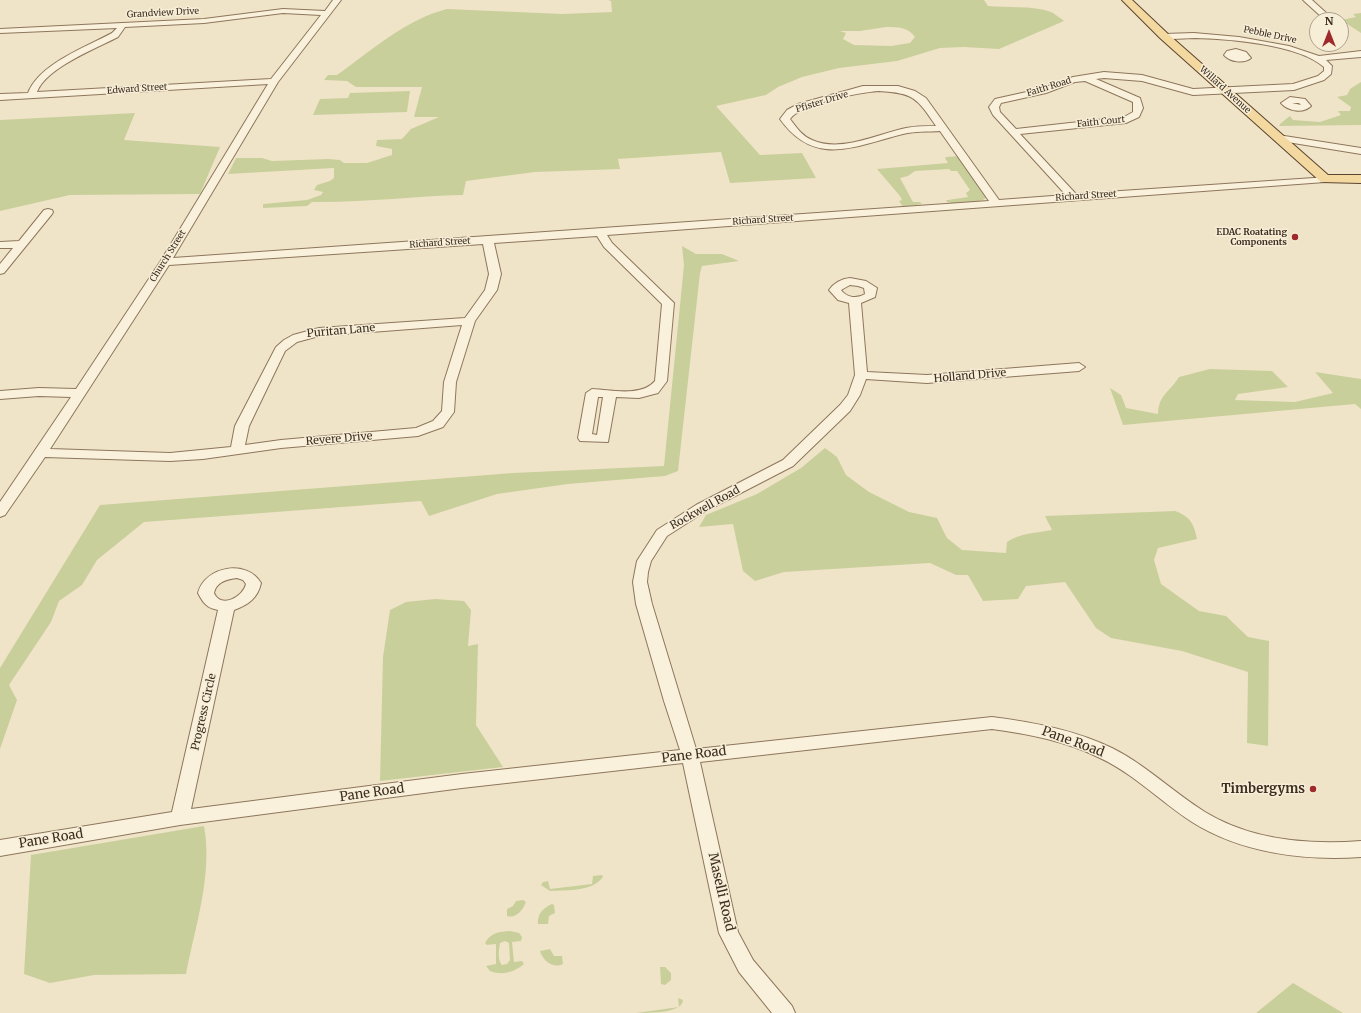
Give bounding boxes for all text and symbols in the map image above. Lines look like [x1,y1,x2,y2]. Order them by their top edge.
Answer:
street label: Grandview Drive [127,6,199,20]
north arrow [1309,12,1349,52]
text: N [1325,14,1333,28]
street label: Pebble Drive [1242,24,1298,46]
street label: Willard Avenue [1197,64,1253,116]
street label: Faith Road [1025,75,1073,99]
street label: Edward Street [106,81,168,97]
street label: Pfister Drive [794,89,850,115]
street label: Faith Court [1076,114,1126,130]
street label: Richard Street [1055,188,1117,204]
street label: Richard Street [732,212,794,228]
place label: EDAC Roatating Components [1216,227,1287,248]
street label: Church Street [148,228,188,284]
marker: EDAC Roatating Components [1290,232,1300,242]
street label: Richard Street [409,235,471,251]
street label: Puritan Lane [306,321,376,341]
street label: Holland Drive [933,366,1007,386]
street label: Revere Drive [305,430,373,448]
street label: Rockwell Road [668,483,742,533]
street label: Progress Circle [189,672,219,752]
street label: Pane Road [1040,724,1106,760]
street label: Pane Road [661,743,727,767]
street label: Pane Road [339,781,405,805]
place label: Timbergyms [1221,781,1305,797]
marker: Timbergyms [1308,784,1318,794]
street label: Pane Road [18,826,84,852]
street label: Maselli Road [704,851,738,933]

